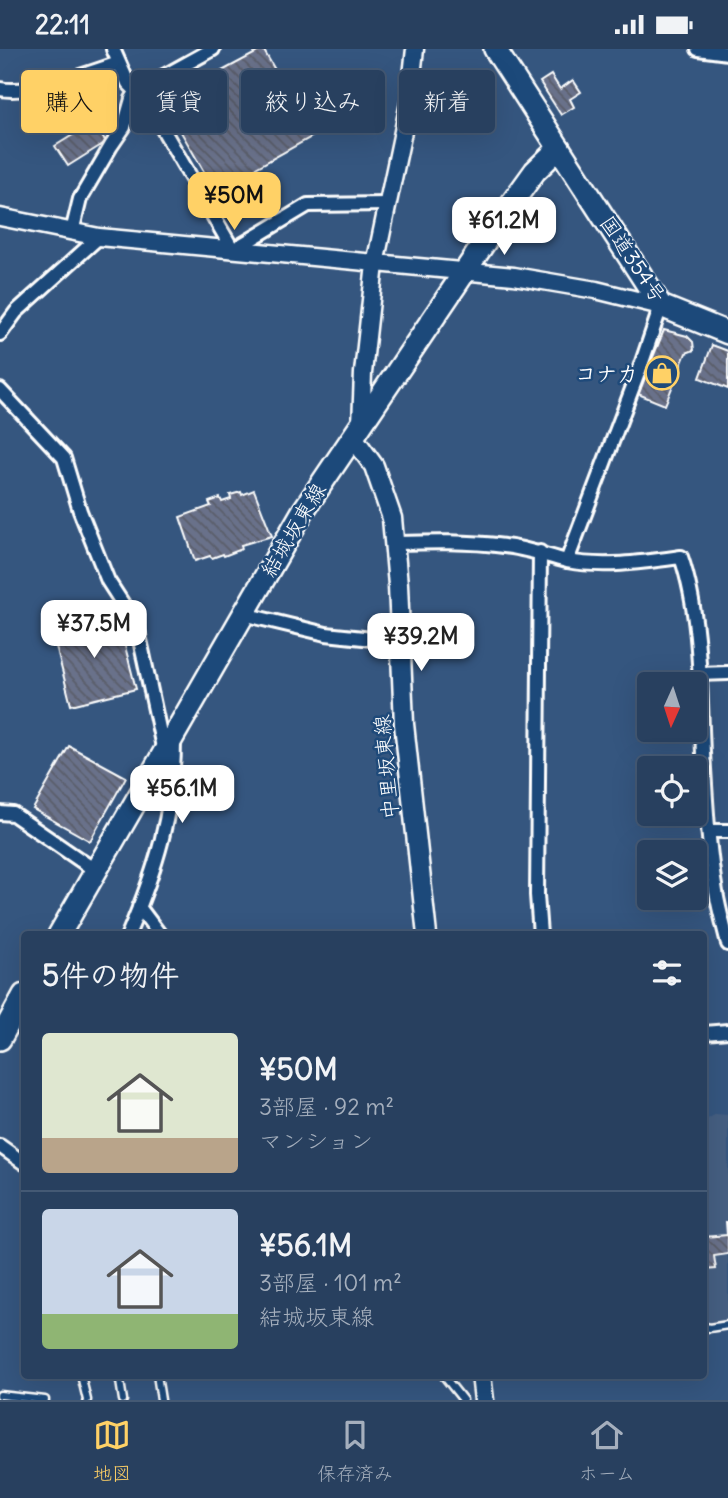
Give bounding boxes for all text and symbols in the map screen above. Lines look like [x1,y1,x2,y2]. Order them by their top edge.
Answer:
text: 22:11 [35,8,90,41]
chip: 購入 [21,70,117,133]
chip: 賃貸 [131,70,227,133]
chip: 絞り込み [241,70,385,133]
chip: 新着 [399,70,495,133]
pin: ¥50M [193,173,275,232]
text: ¥50M [204,180,264,209]
pin: ¥61.2M [447,197,561,257]
text: ¥61.2M [468,205,540,234]
street label: 国道354号 [594,210,672,308]
shop icon: コナカ [643,354,681,392]
place label: コナカ [575,360,638,387]
street label: 結城坂東線 [254,478,332,582]
pin: ¥37.5M [37,601,151,660]
text: ¥37.5M [57,608,131,637]
pin: ¥39.2M [364,613,478,673]
text: ¥39.2M [383,621,459,650]
north arrow [637,672,707,742]
map controls [637,672,707,910]
street label: 中里坂東線 [368,714,404,820]
button: locate [637,756,707,826]
pin: ¥56.1M [125,765,239,825]
text: ¥56.1M [146,773,218,802]
button: layers [637,840,707,910]
icon: filters [648,954,686,992]
text: 5件の物件 [42,956,179,994]
text: ¥50M [259,1050,338,1088]
icon: home [98,1061,182,1145]
text: 3部屋 · 92 m² [259,1092,394,1121]
text: マンション [259,1126,373,1155]
text: ¥56.1M [259,1226,352,1264]
icon: home [98,1237,182,1321]
text: 3部屋 · 101 m² [259,1268,402,1297]
text: 結城坂東線 [259,1302,374,1331]
tab: 地図 [93,1416,131,1485]
tab: 保存済み [317,1416,393,1485]
tab: ホーム [579,1416,635,1485]

